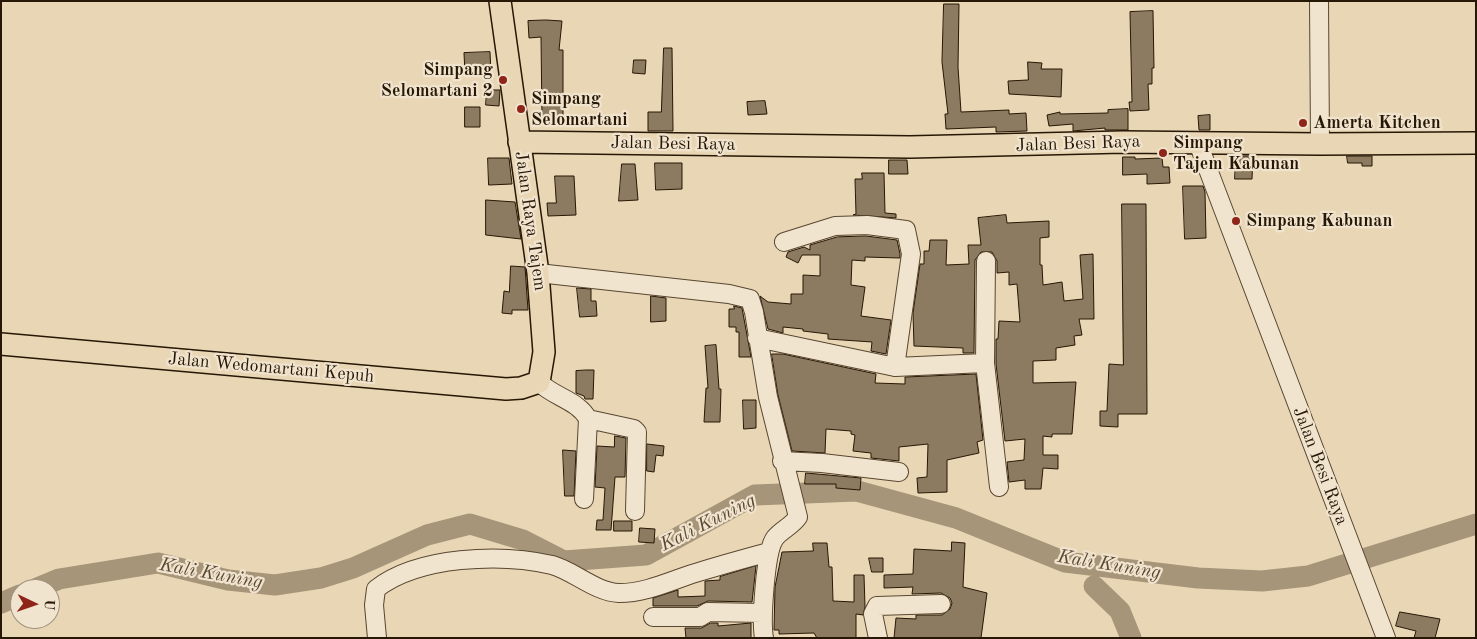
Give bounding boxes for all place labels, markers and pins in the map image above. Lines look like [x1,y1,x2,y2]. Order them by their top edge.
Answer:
place label: Simpang Selomartani 2 [381,59,493,102]
marker: Simpang Selomartani 2 [497,74,509,86]
place label: Simpang Selomartani [531,88,628,130]
marker: Simpang Selomartani [515,103,527,115]
place label: Amerta Kitchen [1313,112,1441,134]
marker: Amerta Kitchen [1297,117,1309,129]
place label: Simpang Tajem Kabunan [1173,132,1299,174]
marker: Simpang Tajem Kabunan [1157,147,1169,159]
place label: Simpang Kabunan [1246,210,1392,232]
marker: Simpang Kabunan [1230,215,1242,227]

